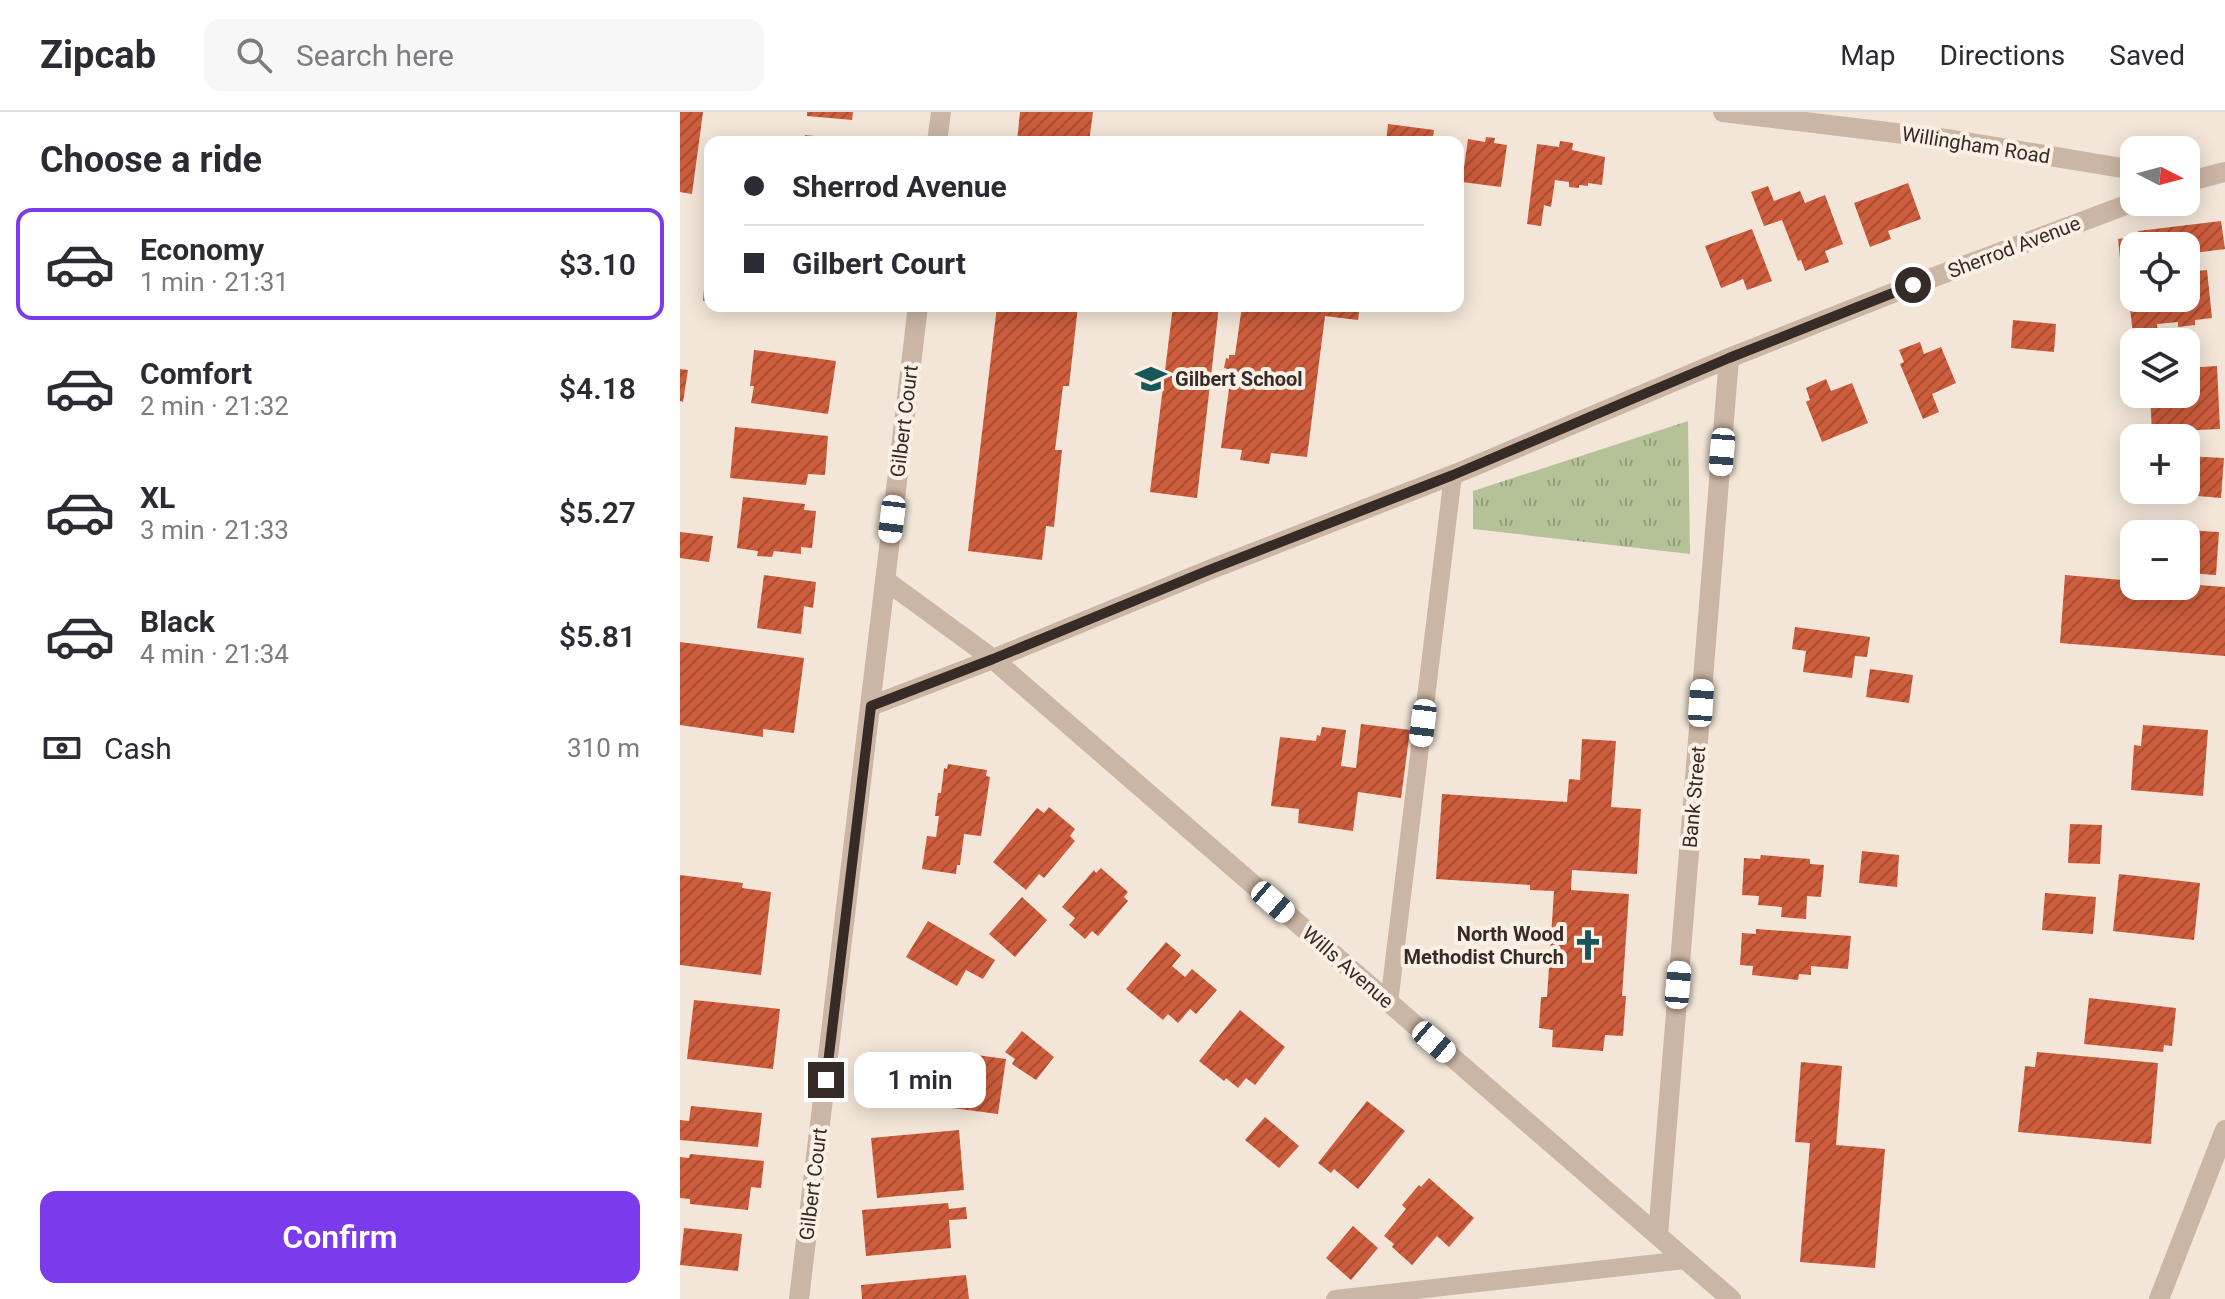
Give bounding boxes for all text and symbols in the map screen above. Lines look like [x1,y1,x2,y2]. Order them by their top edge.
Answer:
search box [204,19,764,91]
text: Zipcab [40,33,156,77]
icon: search [232,33,276,77]
text: Search here [296,38,454,73]
text: Map [1840,39,1896,72]
text: Directions [1940,39,2065,72]
text: Saved [2109,39,2185,72]
street label: Willingham Road [1900,121,2052,169]
north arrow [2120,136,2200,216]
map controls [2120,136,2200,600]
text: Choose a ride [40,139,262,181]
text: Sherrod Avenue [792,169,1007,204]
street label: Sherrod Avenue [1944,211,2084,283]
icon: car [44,228,116,300]
text: Economy [140,232,264,267]
button: locate [2120,232,2200,312]
text: Gilbert Court [792,246,966,281]
text: $3.10 [559,247,636,282]
text: 1 min · 21:31 [140,267,289,297]
route start [1895,267,1931,303]
button: layers [2120,328,2200,408]
icon: car [44,352,116,424]
text: Comfort [140,356,252,391]
school or university icon: Gilbert School [1134,362,1168,396]
street label: Gilbert Court [885,363,923,479]
place label: Gilbert School [1175,367,1303,391]
text: $4.18 [559,371,636,406]
text: 2 min · 21:32 [140,391,289,421]
button: + [2120,424,2200,504]
car [1708,427,1736,477]
icon: car [44,476,116,548]
text: XL [140,480,175,515]
car [877,494,907,544]
text: $5.27 [559,495,636,530]
text: 3 min · 21:33 [140,515,289,545]
button: − [2120,520,2200,600]
icon: car [44,600,116,672]
text: Black [140,604,215,639]
text: $5.81 [559,619,636,654]
text: 4 min · 21:34 [140,639,289,669]
car [1687,678,1715,728]
car [1408,698,1438,748]
icon: cash [40,726,84,770]
text: Cash [104,731,172,766]
text: 310 m [567,733,640,763]
street label: Bank Street [1678,745,1710,849]
car [1247,877,1299,927]
street label: Wills Avenue [1297,921,1399,1013]
place label: North Wood Methodist Church [1404,922,1564,969]
church icon: North Wood Methodist Church [1571,928,1605,962]
car [1664,960,1692,1010]
car [1408,1017,1460,1067]
callout: 1 min [854,1052,986,1108]
route end [808,1062,844,1098]
text: 1 min [887,1065,953,1095]
street label: Gilbert Court [794,1126,832,1242]
button: Confirm [40,1191,640,1283]

